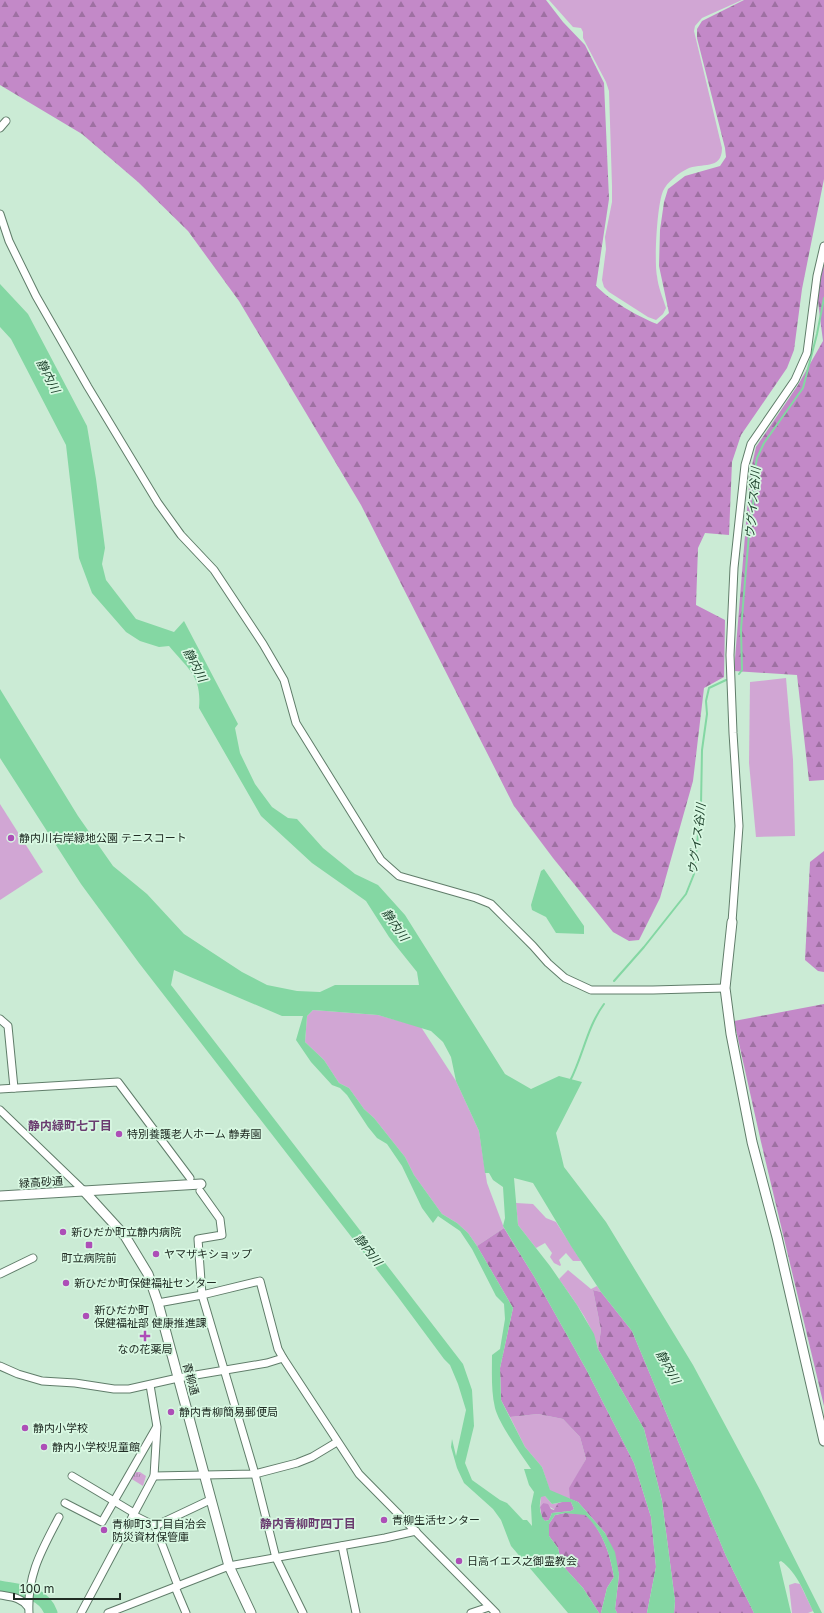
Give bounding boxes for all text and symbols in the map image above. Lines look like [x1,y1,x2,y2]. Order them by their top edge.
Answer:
water label: 静内川 [34,356,64,397]
water label: ウグイス谷川 [742,465,763,539]
water label: 静内川 [180,645,211,686]
water label: ウグイス谷川 [685,800,709,875]
place label: 静内川右岸緑地公園 テニスコート [19,831,187,844]
marker: 静内川右岸緑地公園 テニスコート [6,833,16,843]
water label: 静内川 [379,906,413,945]
district label: 静内緑町七丁目 [28,1118,112,1133]
place label: 特別養護老人ホーム 静寿園 [127,1127,261,1140]
marker: 特別養護老人ホーム 静寿園 [114,1129,124,1139]
street label: 緑高砂通 [19,1173,63,1190]
place label: 新ひだか町立静内病院 [71,1225,181,1238]
marker: 新ひだか町立静内病院 [58,1227,68,1237]
water label: 静内川 [351,1231,387,1270]
marker: 町立病院前 [84,1240,94,1250]
place label: ヤマザキショップ [164,1247,252,1260]
marker: ヤマザキショップ [151,1249,161,1259]
place label: 町立病院前 [62,1251,117,1264]
place label: 新ひだか町保健福祉センター [74,1276,217,1289]
marker: 新ひだか町保健福祉センター [61,1278,71,1288]
place label: 新ひだか町 保健福祉部 健康推進課 [94,1303,207,1329]
marker: 新ひだか町 保健福祉部 健康推進課 [81,1311,91,1321]
marker: なの花薬局 [140,1331,150,1341]
place label: なの花薬局 [118,1342,173,1355]
water label: 静内川 [653,1347,685,1388]
street label: 青柳通 [181,1361,202,1396]
place label: 静内青柳簡易郵便局 [179,1405,278,1418]
marker: 静内青柳簡易郵便局 [166,1407,176,1417]
place label: 静内小学校 [33,1421,88,1434]
marker: 静内小学校 [20,1423,30,1433]
place label: 静内小学校児童館 [52,1440,140,1453]
marker: 静内小学校児童館 [39,1442,49,1452]
place label: 青柳生活センター [392,1513,480,1526]
marker: 青柳生活センター [379,1515,389,1525]
district label: 静内青柳町四丁目 [260,1516,356,1531]
place label: 青柳町3丁目自治会 防災資材保管庫 [112,1517,206,1543]
marker: 青柳町3丁目自治会 防災資材保管庫 [99,1525,109,1535]
place label: 日高イエス之御霊教会 [467,1554,577,1567]
marker: 日高イエス之御霊教会 [454,1556,464,1566]
scale bar [14,1575,120,1601]
text: 100 m [20,1581,54,1596]

